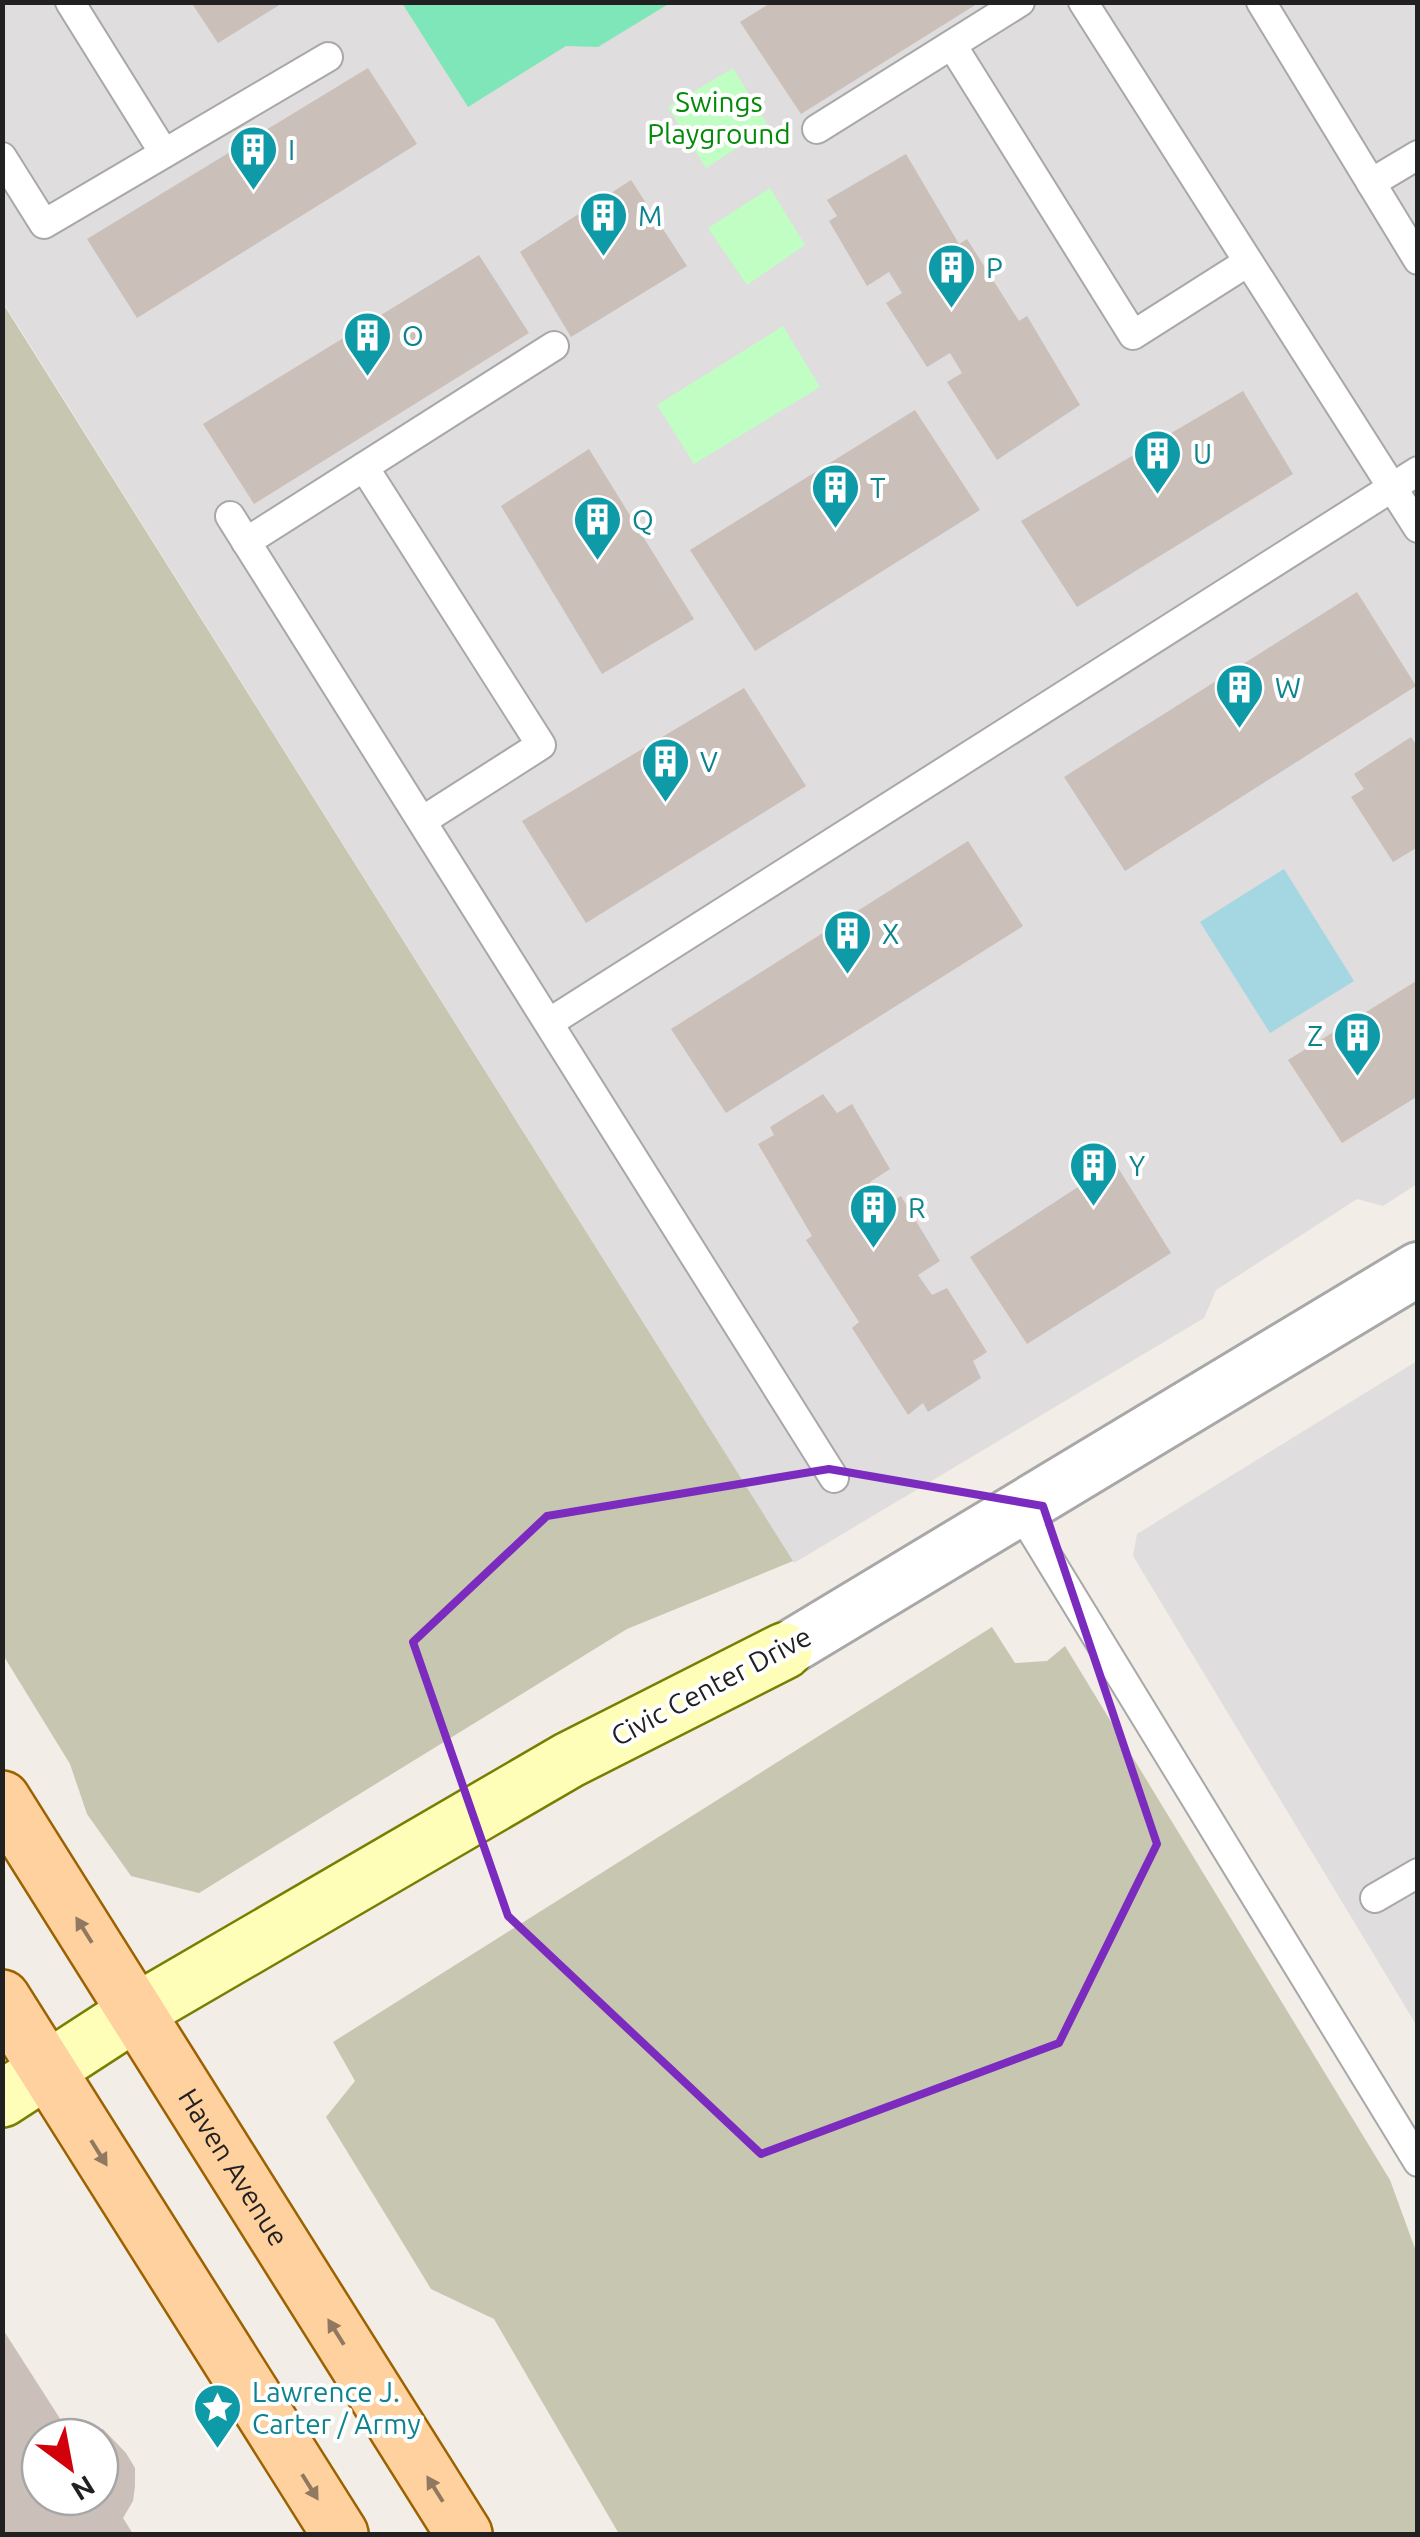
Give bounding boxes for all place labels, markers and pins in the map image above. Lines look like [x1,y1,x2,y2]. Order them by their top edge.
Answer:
building icon: I [227,124,279,192]
place label: I [288,134,295,165]
building icon: M [577,190,629,258]
place label: M [638,200,662,231]
building icon: P [925,242,977,310]
place label: P [986,252,1003,283]
building icon: O [341,310,393,378]
place label: O [402,320,424,351]
building icon: U [1132,428,1184,496]
place label: U [1193,438,1212,469]
building icon: T [809,462,861,530]
place label: T [870,472,886,503]
building icon: Q [571,494,623,562]
place label: Q [632,504,654,535]
building icon: W [1214,662,1266,730]
place label: W [1275,672,1301,703]
building icon: V [639,736,691,804]
place label: V [700,746,718,777]
building icon: X [821,908,873,976]
place label: X [882,918,899,949]
building icon: Z [1332,1010,1384,1078]
place label: Z [1307,1020,1323,1051]
building icon: Y [1068,1140,1120,1208]
place label: Y [1129,1150,1145,1181]
building icon: R [847,1182,899,1250]
place label: R [908,1192,925,1223]
place label: Lawrence J. Carter / Army [252,2376,421,2439]
place icon: Lawrence J. Carter / Army [191,2382,243,2450]

